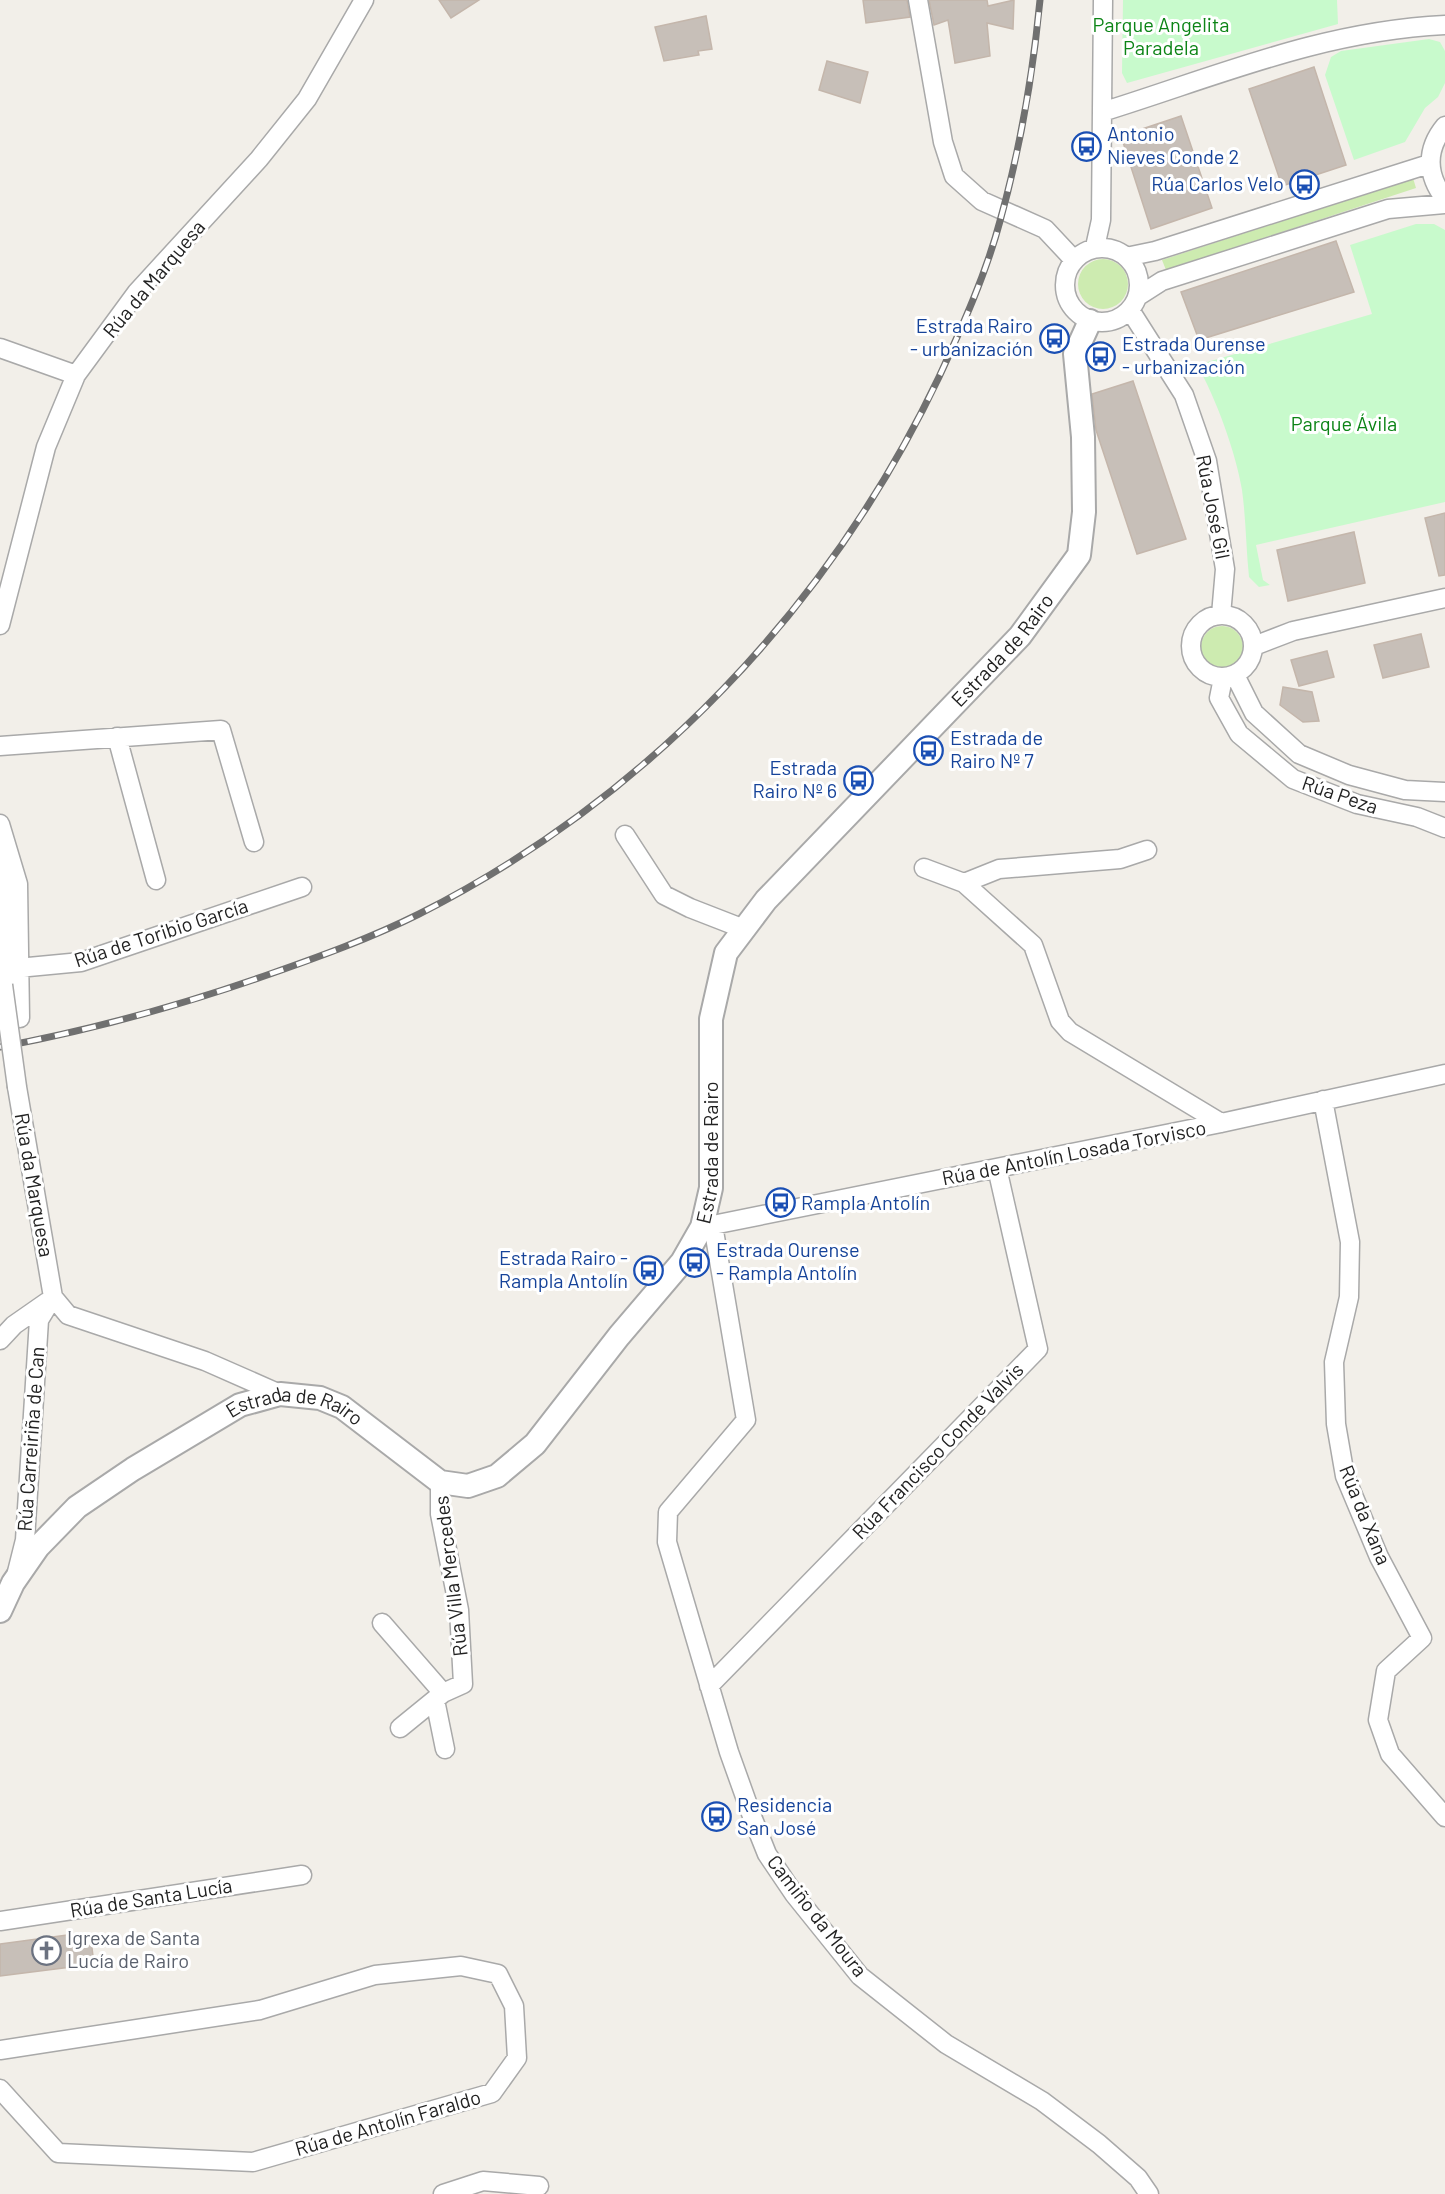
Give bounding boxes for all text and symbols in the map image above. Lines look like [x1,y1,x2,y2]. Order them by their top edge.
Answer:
park label: Parque Angelita Paradela [1093,12,1229,59]
place label: Antonio Nieves Conde 2 [1107,121,1239,168]
bus stop icon: Antonio Nieves Conde 2 [1070,130,1102,162]
bus stop icon: Rúa Carlos Velo [1289,168,1321,200]
place label: Rúa Carlos Velo [1151,171,1284,195]
street label: Rúa da Marquesa [97,215,209,342]
place label: Estrada Rairo - urbanización [910,313,1033,360]
bus stop icon: Estrada Rairo - urbanización [1038,322,1070,354]
place label: Estrada Ourense - urbanización [1122,331,1266,378]
bus stop icon: Estrada Ourense - urbanización [1085,340,1117,372]
park label: Parque Ávila [1291,411,1397,435]
street label: Rúa José Gil [1192,453,1236,561]
street label: Estrada de Rairo [946,589,1058,711]
place label: Estrada de Rairo Nº 7 [950,725,1043,772]
bus stop icon: Estrada de Rairo Nº 7 [913,734,945,766]
place label: Estrada Rairo Nº 6 [753,755,837,802]
bus stop icon: Estrada Rairo Nº 6 [842,764,874,796]
street label: Rúa Peza [1299,770,1381,818]
street label: Rúa de Toribio García [71,893,251,971]
street label: Estrada de Rairo [690,1081,722,1226]
street label: Rúa da Marquesa [10,1111,59,1259]
street label: Rúa de Antolín Losada Torvisco [940,1115,1208,1189]
bus stop icon: Rampla Antolín [764,1187,796,1219]
place label: Rampla Antolín [801,1190,930,1214]
place label: Estrada Ourense - Rampla Antolín [716,1237,860,1284]
place label: Estrada Rairo - Rampla Antolín [499,1245,628,1292]
bus stop icon: Estrada Ourense - Rampla Antolín [679,1246,711,1278]
bus stop icon: Estrada Rairo - Rampla Antolín [633,1254,665,1286]
street label: Rúa Carreiriña de Can [12,1345,48,1532]
street label: Rúa Francisco Conde Valvis [847,1357,1028,1543]
street label: Estrada de Rairo [221,1381,368,1430]
street label: Rúa da Xana [1335,1461,1397,1568]
street label: Rúa Villa Mercedes [428,1494,472,1658]
place label: Residencia San José [737,1792,832,1839]
bus stop icon: Residencia San José [700,1801,732,1833]
street label: Camiño da Moura [763,1850,873,1981]
street label: Rúa de Santa Lucía [68,1872,234,1922]
place label: Igrexa de Santa Lucía de Rairo [67,1925,200,1972]
church icon: Igrexa de Santa Lucía de Rairo [30,1934,62,1966]
street label: Rúa de Antolín Faraldo [292,2084,483,2160]

